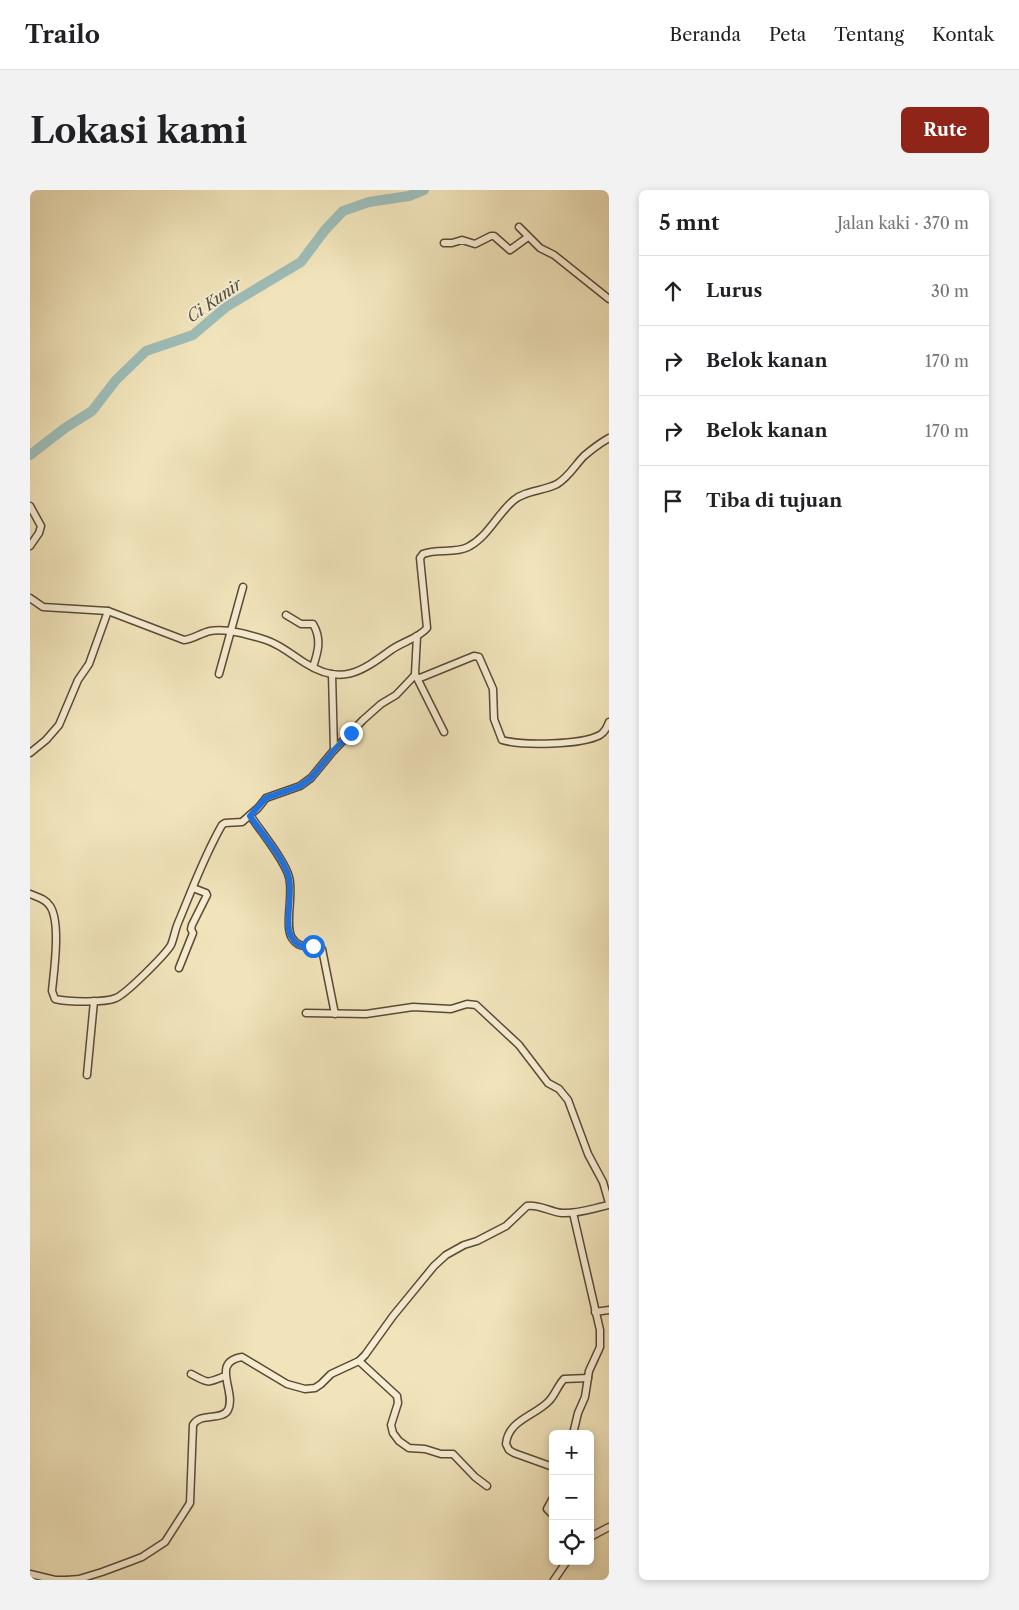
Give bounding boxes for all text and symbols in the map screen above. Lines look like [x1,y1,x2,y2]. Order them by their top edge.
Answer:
text: Trailo [25,20,100,49]
text: Beranda [670,24,741,46]
text: Peta [769,24,806,46]
text: Tentang [834,24,904,46]
text: Kontak [932,24,994,46]
button: Rute [901,107,989,153]
text: Lokasi kami [30,109,247,152]
text: 5 mnt [659,210,720,235]
text: Jalan kaki · 370 m [837,213,969,233]
water label: Ci Kunir [182,273,247,326]
icon: ahead [659,277,687,305]
text: Lurus [706,279,762,302]
text: 30 m [931,281,969,301]
icon: right [659,347,687,375]
text: Belok kanan [706,349,828,372]
text: 170 m [925,351,969,371]
icon: right [659,417,687,445]
text: Belok kanan [706,419,828,442]
text: 170 m [925,421,969,441]
icon: arrive [659,487,687,515]
text: Tiba di tujuan [706,489,842,512]
route end [340,722,363,745]
route start [302,935,325,958]
map controls [549,1430,594,1565]
button: + [549,1430,594,1475]
button: − [549,1475,594,1520]
button: locate [549,1520,594,1565]

